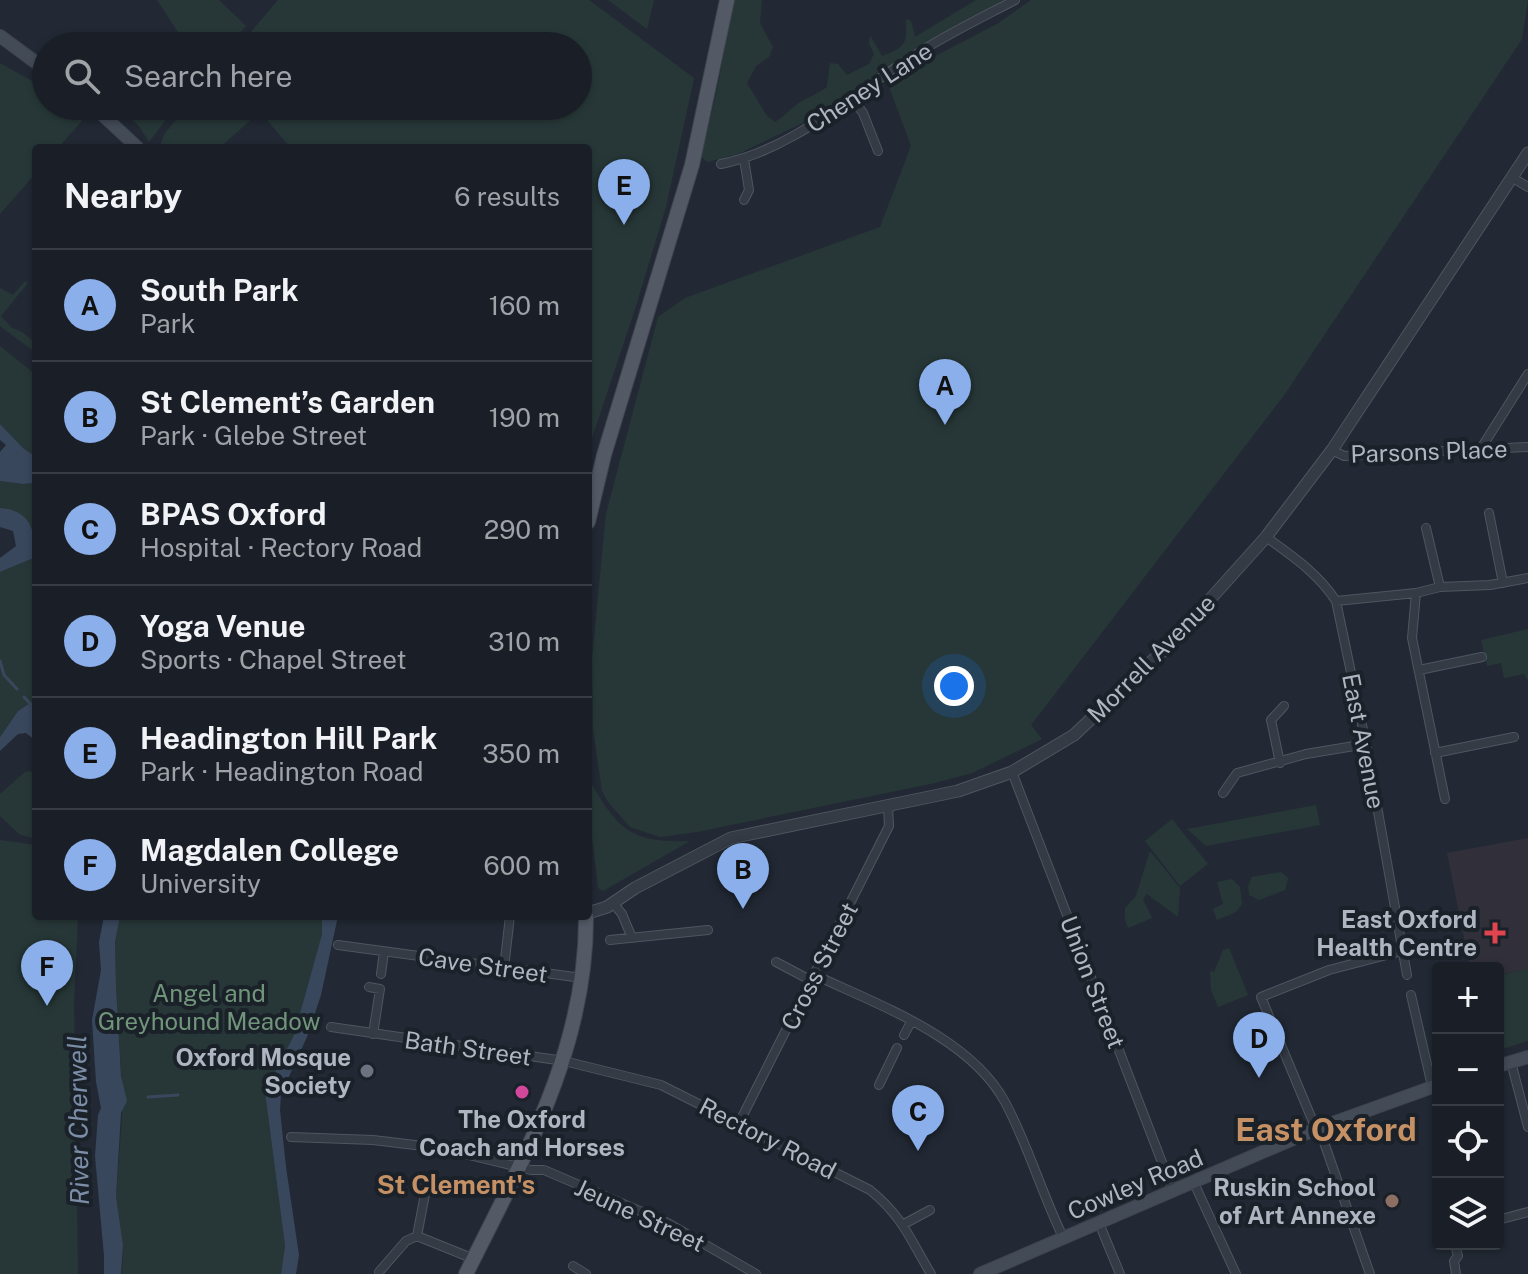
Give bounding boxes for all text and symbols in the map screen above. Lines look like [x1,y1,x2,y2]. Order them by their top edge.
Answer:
search box [32,32,592,120]
street label: Cheney Lane [801,36,937,138]
icon: search [60,54,104,98]
text: Search here [124,58,292,94]
pin: E [598,159,650,225]
text: Nearby [64,176,182,216]
text: 6 results [454,181,560,212]
text: South Park [140,272,299,308]
text: A [81,290,99,321]
text: 160 m [489,290,560,321]
text: Park [140,308,195,339]
pin: A [919,359,971,425]
text: St Clement’s Garden [140,384,435,420]
text: B [81,402,99,433]
text: 190 m [489,402,560,433]
text: Park · Glebe Street [140,420,367,451]
street label: Parsons Place [1350,434,1508,468]
text: BPAS Oxford [140,496,327,532]
text: C [81,514,99,545]
text: 290 m [484,514,560,545]
text: Hospital · Rectory Road [140,532,422,563]
street label: Morrell Avenue [1081,588,1221,728]
text: Yoga Venue [140,608,306,644]
text: D [81,626,99,657]
text: 310 m [488,626,560,657]
text: Sports · Chapel Street [140,644,407,675]
your location [934,666,974,706]
street label: East Avenue [1337,671,1391,811]
text: Headington Hill Park [140,720,437,756]
text: E [82,738,98,769]
text: 350 m [482,738,560,769]
text: Park · Headington Road [140,756,423,787]
text: Magdalen College [140,832,399,868]
pin: B [717,843,769,909]
text: F [82,850,98,881]
text: 600 m [484,850,560,881]
text: University [140,868,261,899]
street label: Cross Street [775,898,863,1034]
place label: East Oxford Health Centre [1316,905,1477,961]
street label: Union Street [1055,912,1131,1052]
marker: East Oxford Health Centre [1484,922,1506,944]
pin: F [21,940,73,1006]
street label: Cave Street [416,942,550,988]
map controls [1432,962,1504,1250]
button: + [1432,962,1504,1034]
park label: Angel and Greyhound Meadow [98,979,321,1035]
pin: D [1233,1012,1285,1078]
street label: Bath Street [403,1025,533,1071]
button: − [1432,1034,1504,1106]
water label: River Cherwell [61,1035,95,1205]
place label: Oxford Mosque Society [175,1043,351,1099]
marker: Oxford Mosque Society [358,1062,376,1080]
marker: The Oxford Coach and Horses [513,1083,531,1101]
pin: C [892,1085,944,1151]
street label: Rectory Road [695,1092,841,1184]
place label: The Oxford Coach and Horses [419,1105,625,1161]
button: locate [1432,1106,1504,1178]
district label: East Oxford [1235,1111,1417,1148]
street label: Cowley Road [1063,1143,1207,1225]
district label: St Clement's [377,1169,535,1200]
street label: Jeune Street [571,1173,709,1257]
place label: Ruskin School of Art Annexe [1213,1173,1376,1229]
button: layers [1432,1178,1504,1250]
marker: Ruskin School of Art Annexe [1383,1192,1401,1210]

